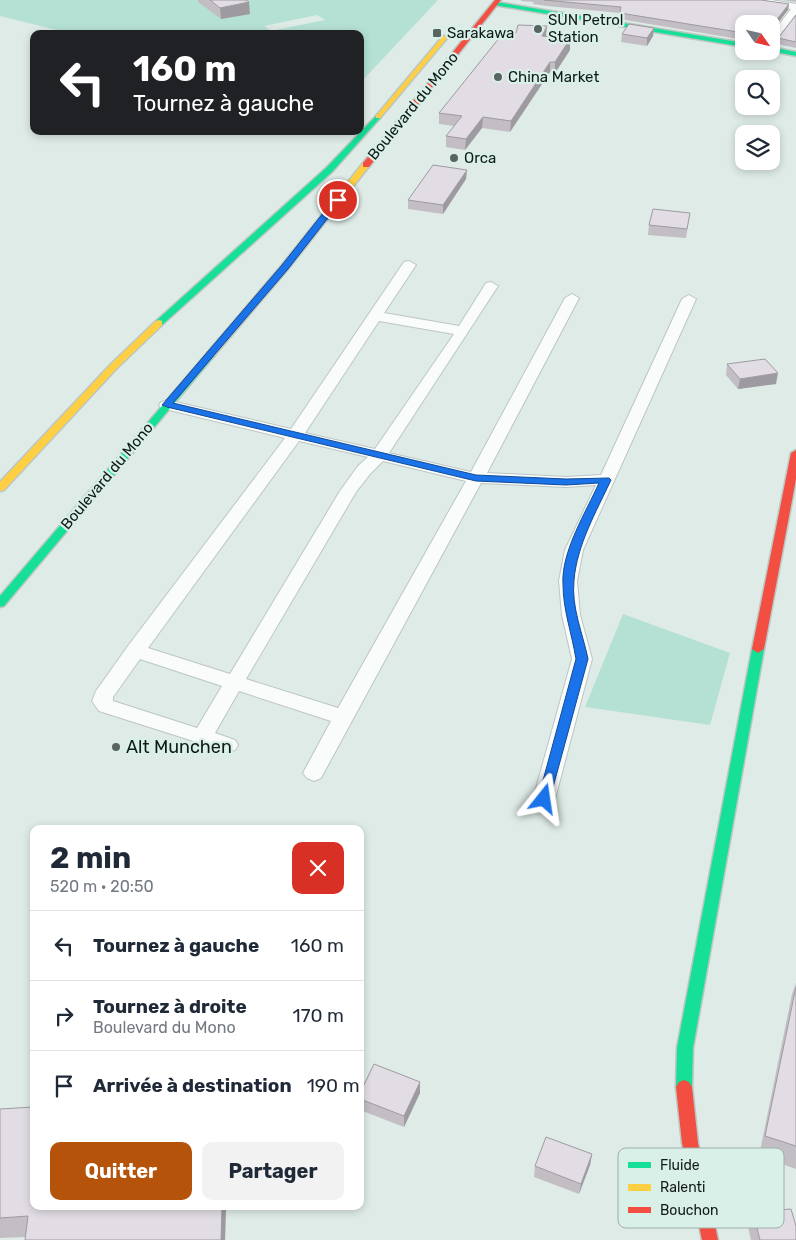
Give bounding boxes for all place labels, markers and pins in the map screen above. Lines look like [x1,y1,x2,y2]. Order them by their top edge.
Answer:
place label: SUN Petrol Station [548,11,624,46]
marker: SUN Petrol Station [532,23,544,35]
place label: Sarakawa [447,24,514,42]
marker: Sarakawa [431,27,443,39]
place label: China Market [508,68,599,86]
marker: China Market [492,71,504,83]
place label: Orca [464,149,496,167]
marker: Orca [448,152,460,164]
pin [317,179,359,221]
place label: Alt Munchen [126,736,232,758]
marker: Alt Munchen [110,741,122,753]

